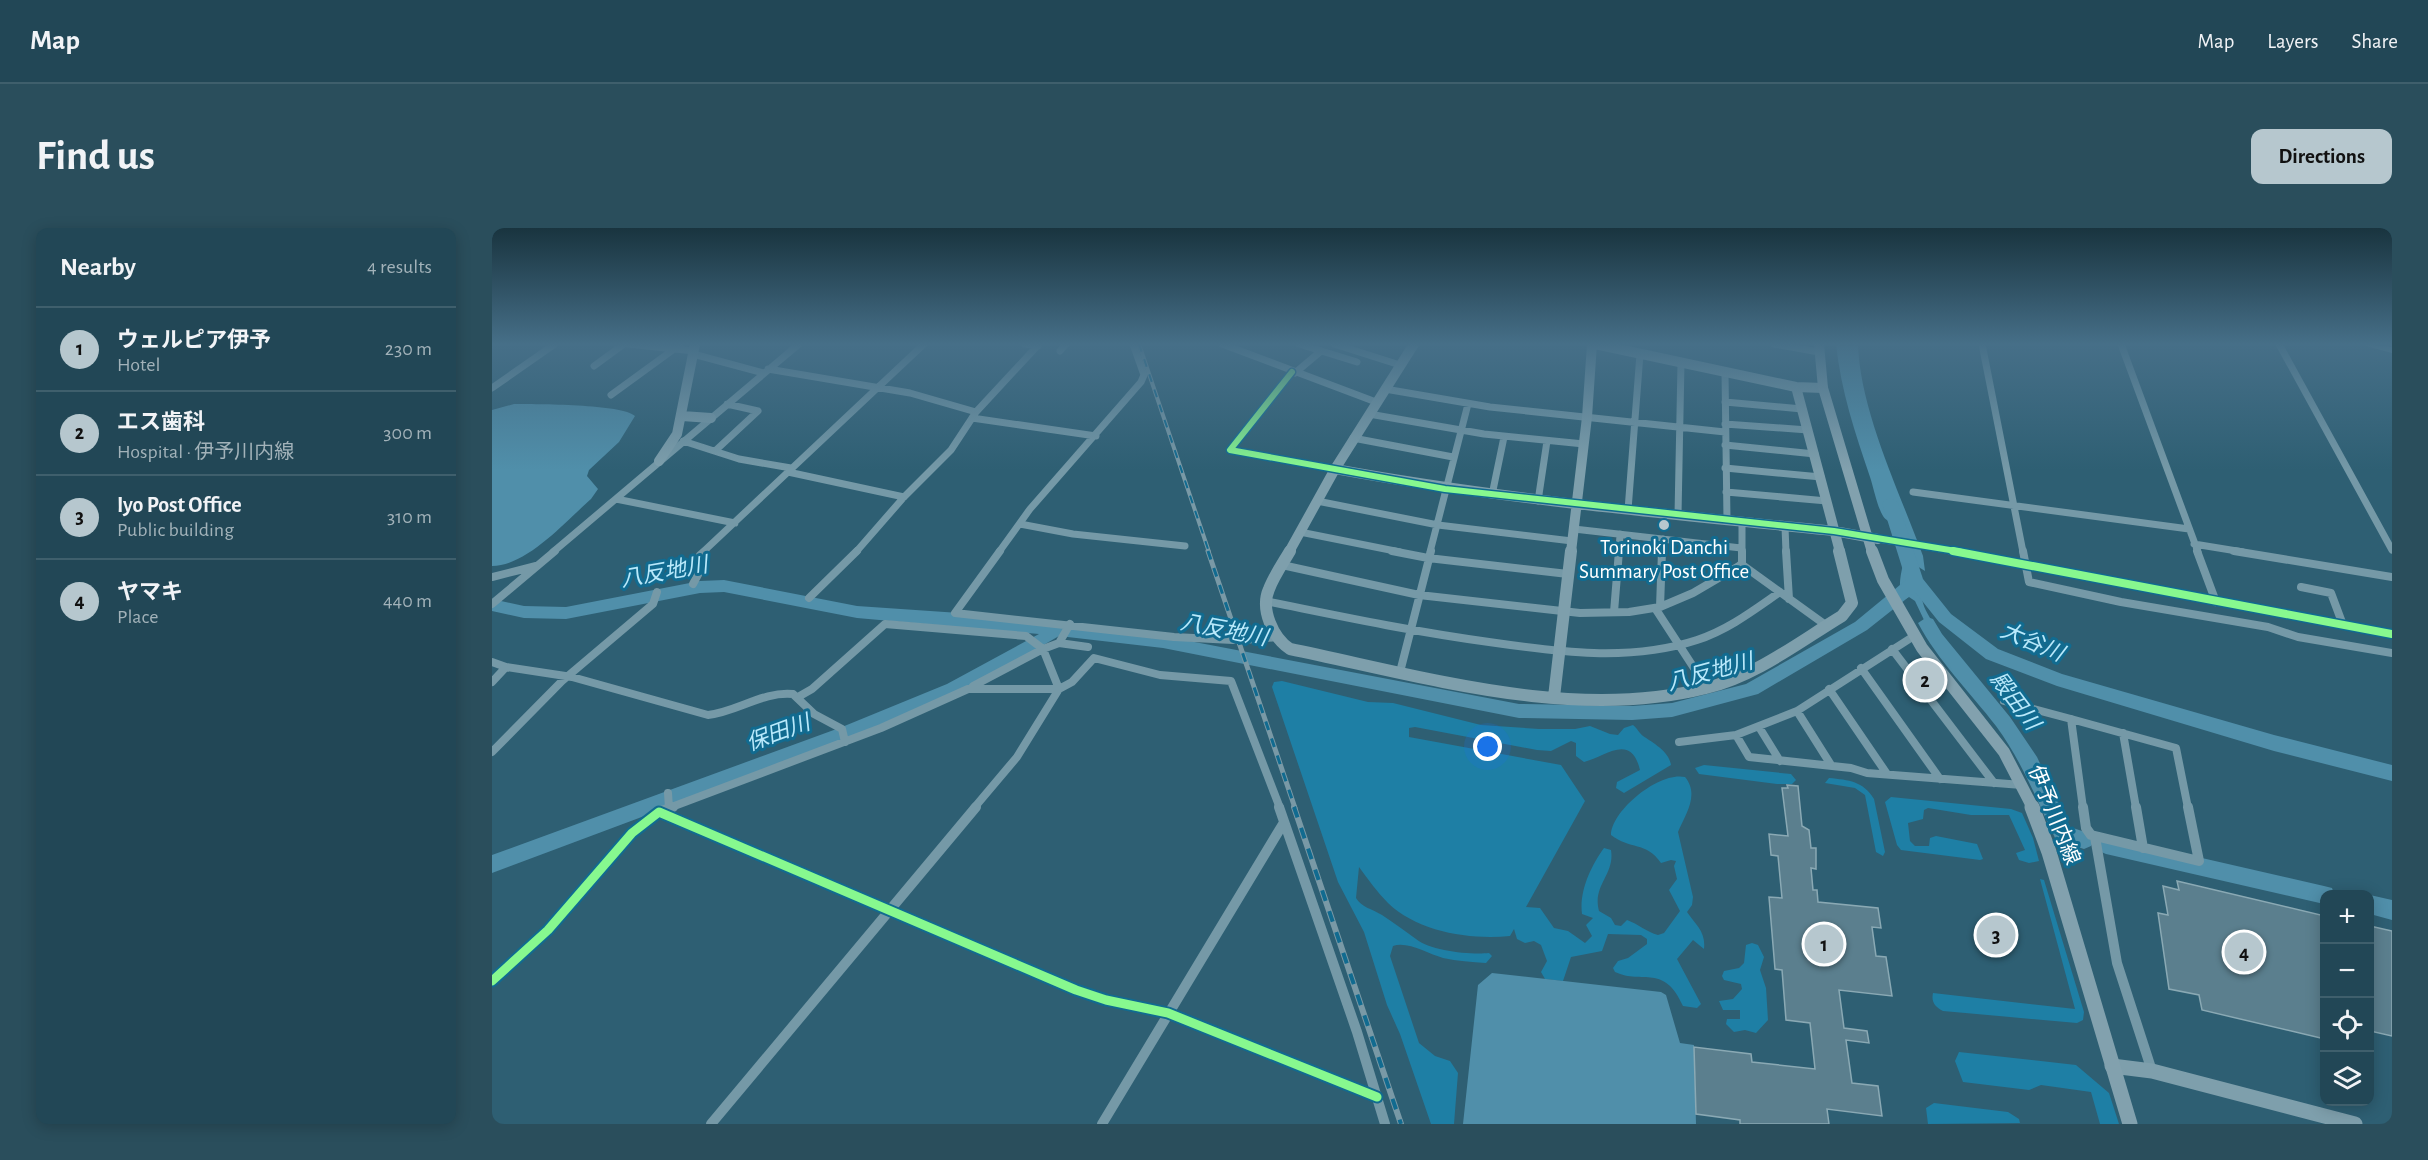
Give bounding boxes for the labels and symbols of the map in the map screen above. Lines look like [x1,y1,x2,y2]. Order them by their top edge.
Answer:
marker: Torinoki Danchi Summary Post Office [1657,518,1671,532]
place label: Torinoki Danchi Summary Post Office [1579,537,1749,582]
water label: 八反地川 [619,552,711,590]
water label: 八反地川 [1179,610,1271,650]
water label: 大谷川 [1997,618,2069,666]
water label: 八反地川 [1664,649,1757,694]
pin: 2 [1906,658,1944,702]
water label: 殿田川 [1986,668,2045,736]
water label: 保田川 [743,710,815,755]
your location [1473,732,1502,761]
street label: 伊予川内線 [2025,762,2084,868]
pin: 3 [1976,912,2016,958]
pin: 1 [1804,922,1844,966]
pin: 4 [2224,930,2264,974]

